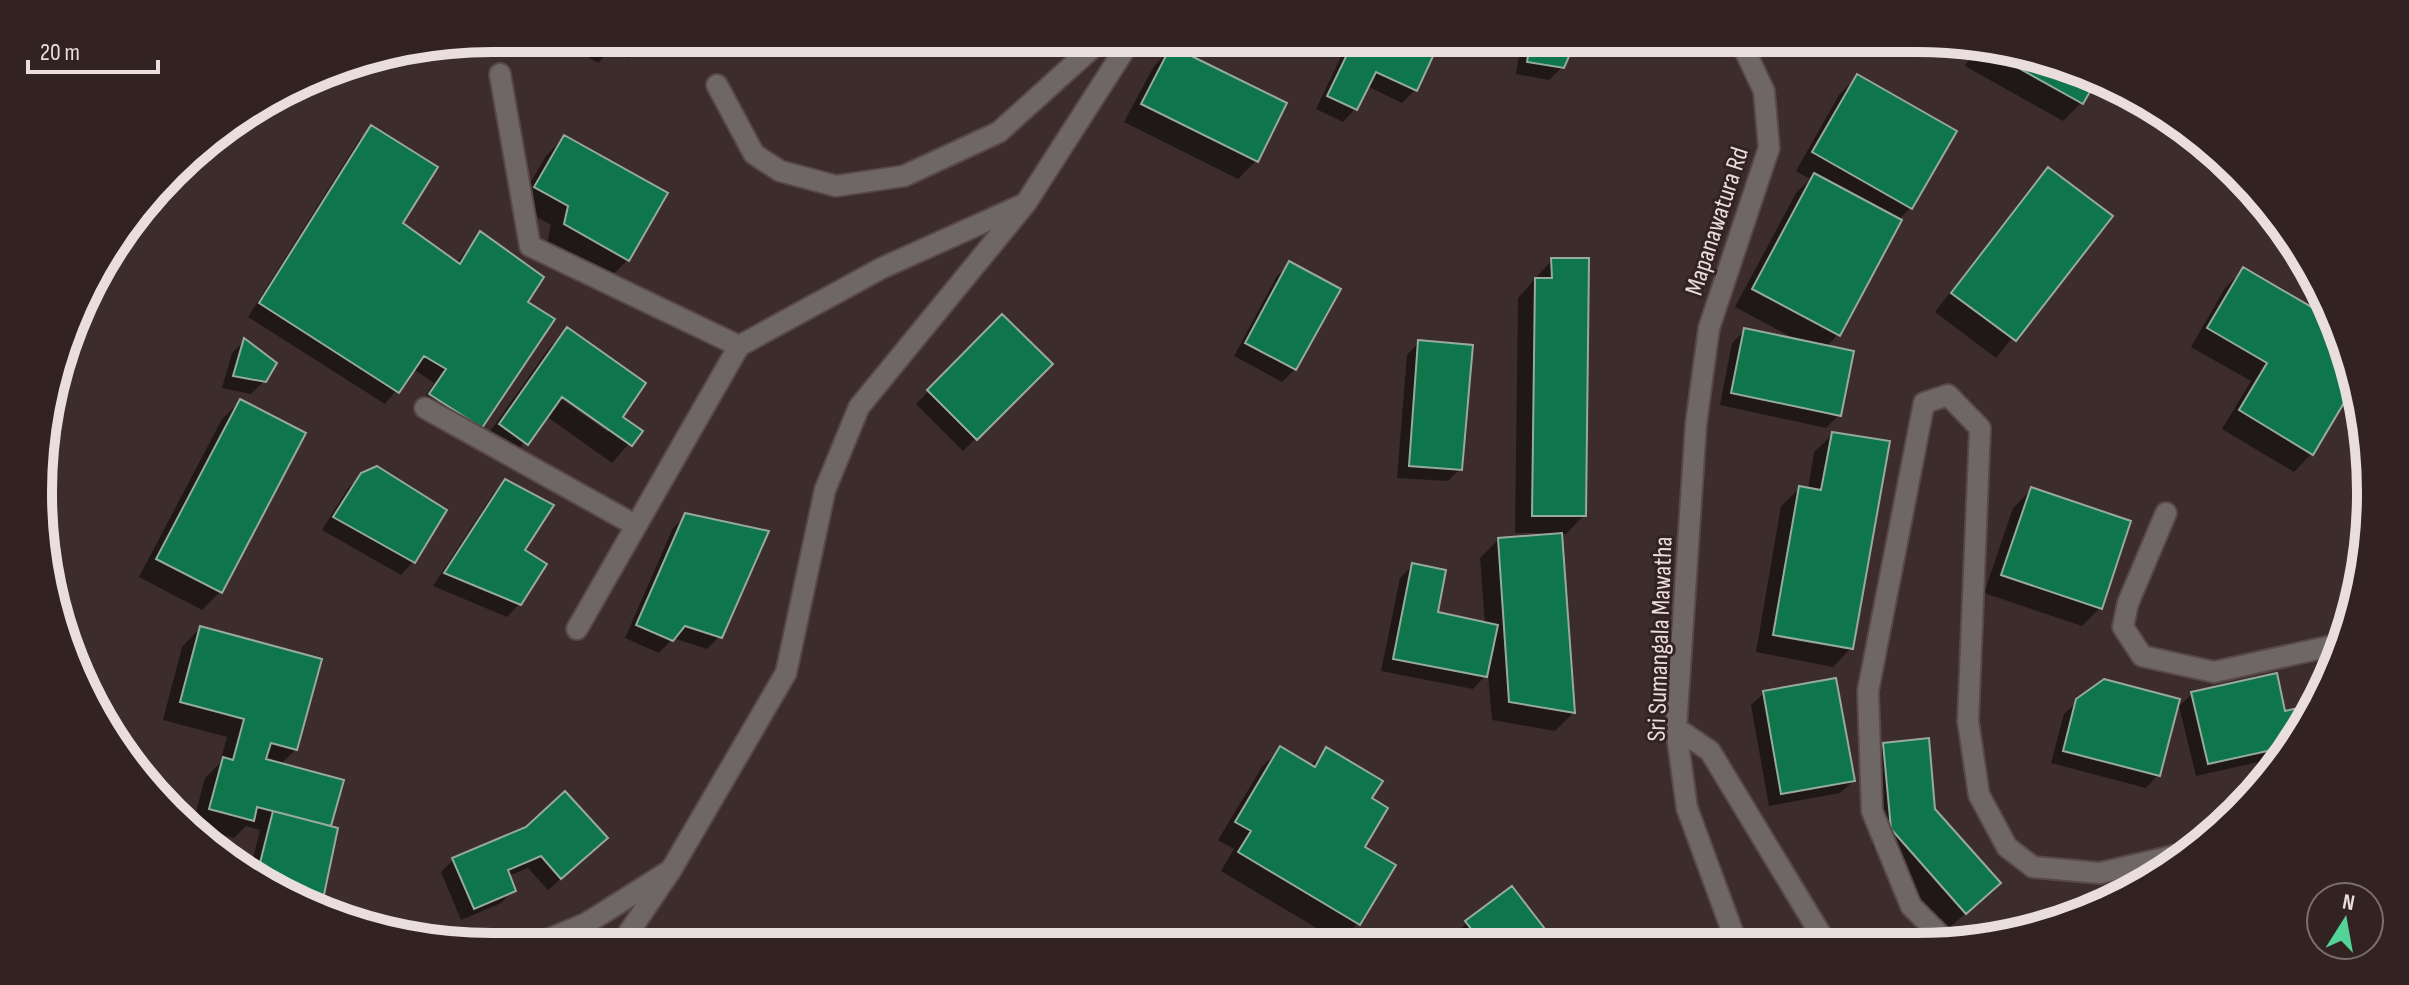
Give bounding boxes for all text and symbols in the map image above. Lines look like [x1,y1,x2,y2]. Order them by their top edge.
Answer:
scale bar [28,24,158,74]
text: 20 m [40,38,80,67]
street label: Mapanawatura Rd [1679,143,1756,299]
street label: Sri Sumangala Mawatha [1641,536,1680,742]
north arrow [2305,881,2385,961]
text: N [2340,888,2357,917]

